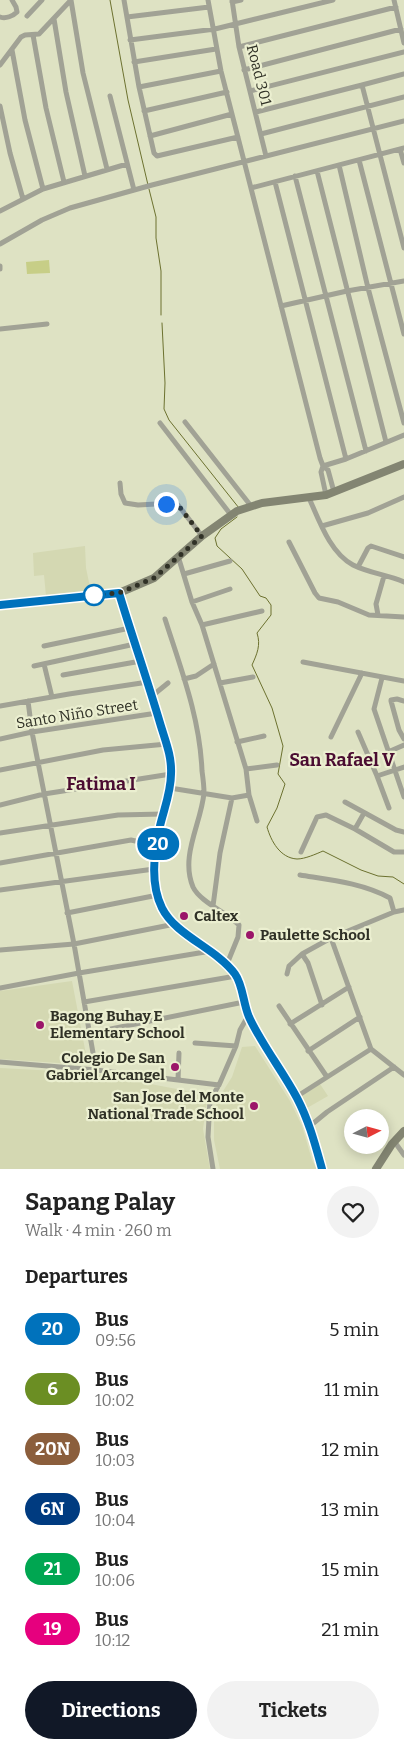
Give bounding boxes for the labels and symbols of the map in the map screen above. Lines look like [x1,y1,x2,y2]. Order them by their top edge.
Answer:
street label: Road 301 [243,43,275,107]
your location [154,492,179,517]
unlabelled marker [83,584,105,606]
street label: Santo Niño Street [15,695,140,733]
district label: San Rafael V [289,749,395,771]
district label: Fatima I [66,773,136,795]
line badge: 20 [136,828,180,860]
place label: Caltex [194,907,239,925]
marker: Caltex [178,910,190,922]
place label: Paulette School [260,926,371,944]
marker: Paulette School [244,929,256,941]
place label: Bagong Buhay E Elementary School [50,1007,185,1042]
marker: Bagong Buhay E Elementary School [34,1019,46,1031]
place label: Colegio De San Gabriel Arcangel [46,1049,165,1084]
marker: Colegio De San Gabriel Arcangel [169,1061,181,1073]
place label: San Jose del Monte National Trade School [87,1088,244,1123]
marker: San Jose del Monte National Trade School [248,1100,260,1112]
north arrow [344,1109,389,1154]

